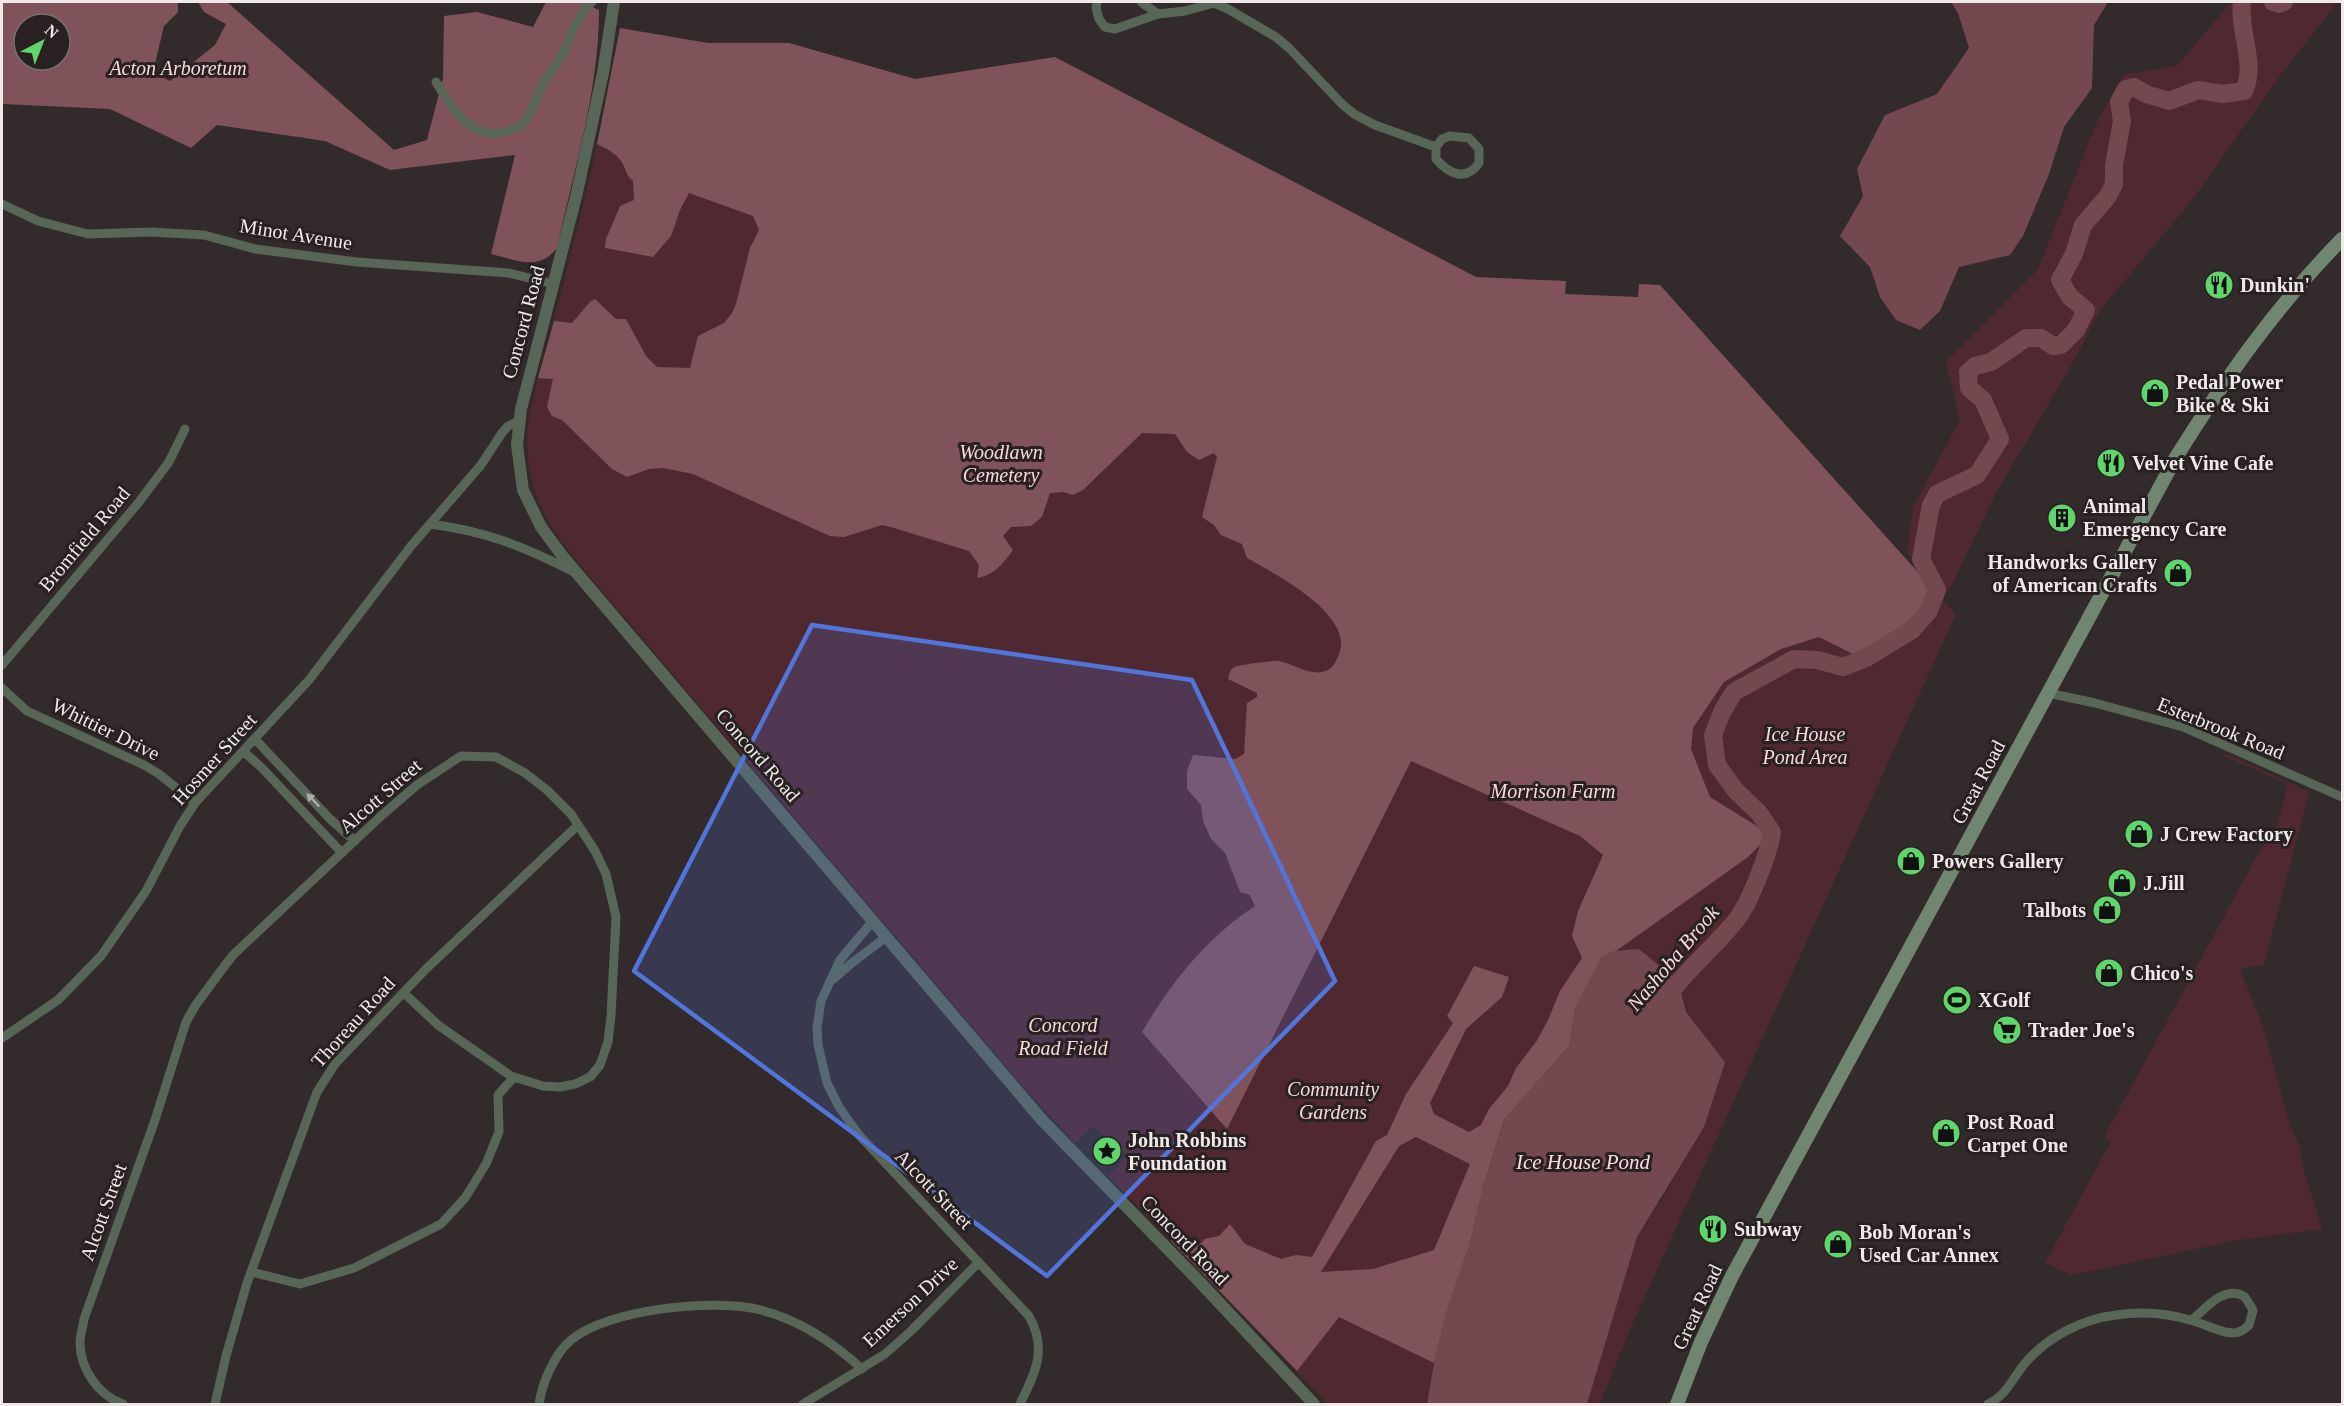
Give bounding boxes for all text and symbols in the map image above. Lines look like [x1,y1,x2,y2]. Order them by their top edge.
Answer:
north arrow [12,12,72,72]
text: N [42,21,62,42]
park label: Acton Arboretum [107,57,247,79]
street label: Minot Avenue [238,214,354,254]
street label: Concord Road [497,263,549,381]
restaurant icon: Dunkin' [2203,269,2235,301]
place label: Dunkin' [2240,274,2310,296]
place label: Pedal Power Bike & Ski [2176,371,2283,416]
shop icon: Pedal Power Bike & Ski [2139,377,2171,409]
park label: Woodlawn Cemetery [959,441,1043,487]
restaurant icon: Velvet Vine Cafe [2095,447,2127,479]
place label: Velvet Vine Cafe [2132,452,2274,474]
street label: Bromfield Road [34,482,134,596]
place label: Animal Emergency Care [2083,495,2227,541]
building icon: Animal Emergency Care [2046,502,2078,534]
place label: Handworks Gallery of American Crafts [1988,551,2157,596]
shop icon: Handworks Gallery of American Crafts [2162,557,2194,589]
street label: Whittier Drive [49,693,164,765]
street label: Esterbrook Road [2154,693,2288,763]
street label: Concord Road [712,704,804,806]
street label: Hosmer Street [167,709,261,809]
park label: Ice House Pond Area [1762,723,1848,768]
street label: Great Road [1947,736,2009,828]
street label: Alcott Street [334,754,426,838]
park label: Morrison Farm [1489,780,1616,802]
one-way arrow [306,794,320,808]
shop icon: J Crew Factory [2123,818,2155,850]
place label: J Crew Factory [2160,823,2293,846]
shop icon: Powers Gallery [1895,845,1927,877]
place label: Powers Gallery [1932,850,2064,873]
shop icon: J.Jill [2106,867,2138,899]
place label: J.Jill [2143,872,2185,894]
shop icon: Talbots [2091,894,2123,926]
place label: Talbots [2023,899,2086,921]
water label: Nashoba Brook [1621,900,1725,1016]
shop icon: Chico's [2093,957,2125,989]
place label: Chico's [2130,962,2194,984]
street label: Thoreau Road [307,972,399,1072]
sports icon: XGolf [1941,984,1973,1016]
place label: XGolf [1978,989,2031,1011]
park label: Concord Road Field [1017,1014,1109,1059]
supermarket icon: Trader Joe's [1991,1014,2023,1046]
place label: Trader Joe's [2028,1019,2135,1041]
park label: Community Gardens [1287,1078,1379,1123]
place label: Post Road Carpet One [1967,1111,2068,1157]
shop icon: Post Road Carpet One [1930,1117,1962,1149]
place label: John Robbins Foundation [1128,1129,1247,1174]
place icon: John Robbins Foundation [1091,1135,1123,1167]
street label: Alcott Street [891,1145,978,1234]
water label: Ice House Pond [1515,1150,1651,1174]
street label: Alcott Street [75,1160,131,1264]
street label: Concord Road [1137,1191,1233,1289]
restaurant icon: Subway [1697,1213,1729,1245]
place label: Subway [1734,1218,1802,1241]
place label: Bob Moran's Used Car Annex [1859,1221,1999,1266]
shop icon: Bob Moran's Used Car Annex [1822,1228,1854,1260]
street label: Emerson Drive [858,1252,962,1352]
street label: Great Road [1668,1261,1726,1353]

